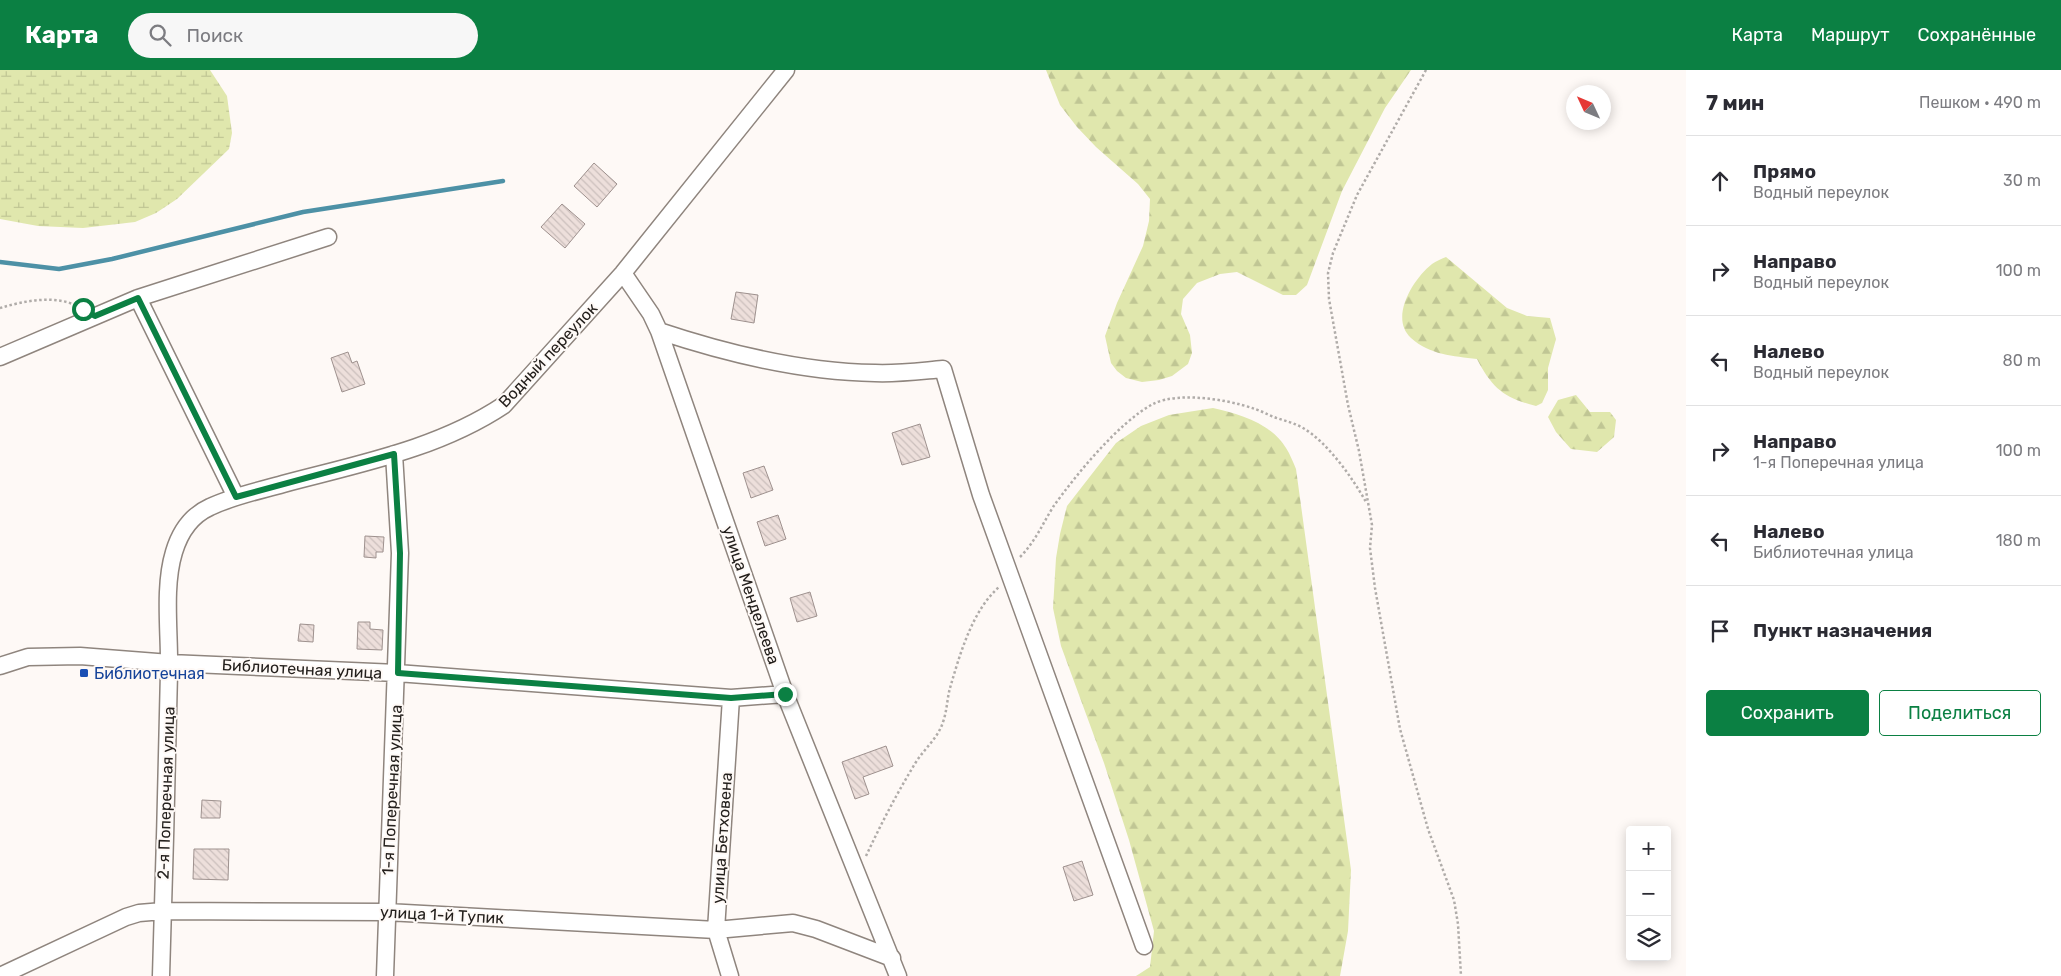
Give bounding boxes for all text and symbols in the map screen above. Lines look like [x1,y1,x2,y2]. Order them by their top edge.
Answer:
search box [128,13,478,58]
text: Карта [25,21,98,49]
icon: search [146,21,174,49]
text: Поиск [186,24,243,47]
text: Карта [1732,24,1783,46]
text: Маршрут [1811,24,1890,46]
text: Сохранённые [1918,24,2036,46]
north arrow [1566,85,1611,130]
text: 7 мин [1706,90,1765,115]
text: Пешком · 490 m [1919,93,2041,112]
text: Прямо [1753,160,1816,183]
icon: ahead [1706,167,1734,195]
text: 30 m [2003,171,2041,190]
text: Водный переулок [1753,183,1889,202]
text: Направо [1753,250,1837,273]
icon: right [1706,257,1734,285]
text: 100 m [1996,261,2041,280]
text: Водный переулок [1753,273,1889,292]
route start [72,298,95,321]
street label: Водный переулок [495,298,602,411]
text: Налево [1753,340,1825,363]
icon: left [1706,347,1734,375]
text: 80 m [2003,351,2041,370]
text: Водный переулок [1753,363,1889,382]
text: Направо [1753,430,1837,453]
icon: right [1706,437,1734,465]
text: 100 m [1996,441,2041,460]
text: 1-я Поперечная улица [1753,453,1924,472]
text: Налево [1753,520,1825,543]
street label: улица Менделеева [718,523,784,667]
icon: left [1706,527,1734,555]
text: 180 m [1996,531,2041,550]
text: Библиотечная улица [1753,543,1914,562]
icon: arrive [1706,617,1734,645]
text: Пункт назначения [1753,619,1932,642]
street label: Библиотечная улица [221,655,383,683]
place label: Библиотечная [94,664,205,683]
marker: Библиотечная [78,667,90,679]
route end [774,683,797,706]
button: Сохранить [1706,690,1869,736]
button: Поделиться [1879,690,2041,736]
street label: 1-я Поперечная улица [378,704,406,876]
street label: 2-я Поперечная улица [153,706,179,880]
street label: улица Бетховена [708,772,736,904]
map controls [1626,826,1671,961]
button: + [1626,826,1671,871]
button: − [1626,871,1671,916]
street label: улица 1-й Тупик [380,902,505,928]
button: layers [1626,916,1671,961]

